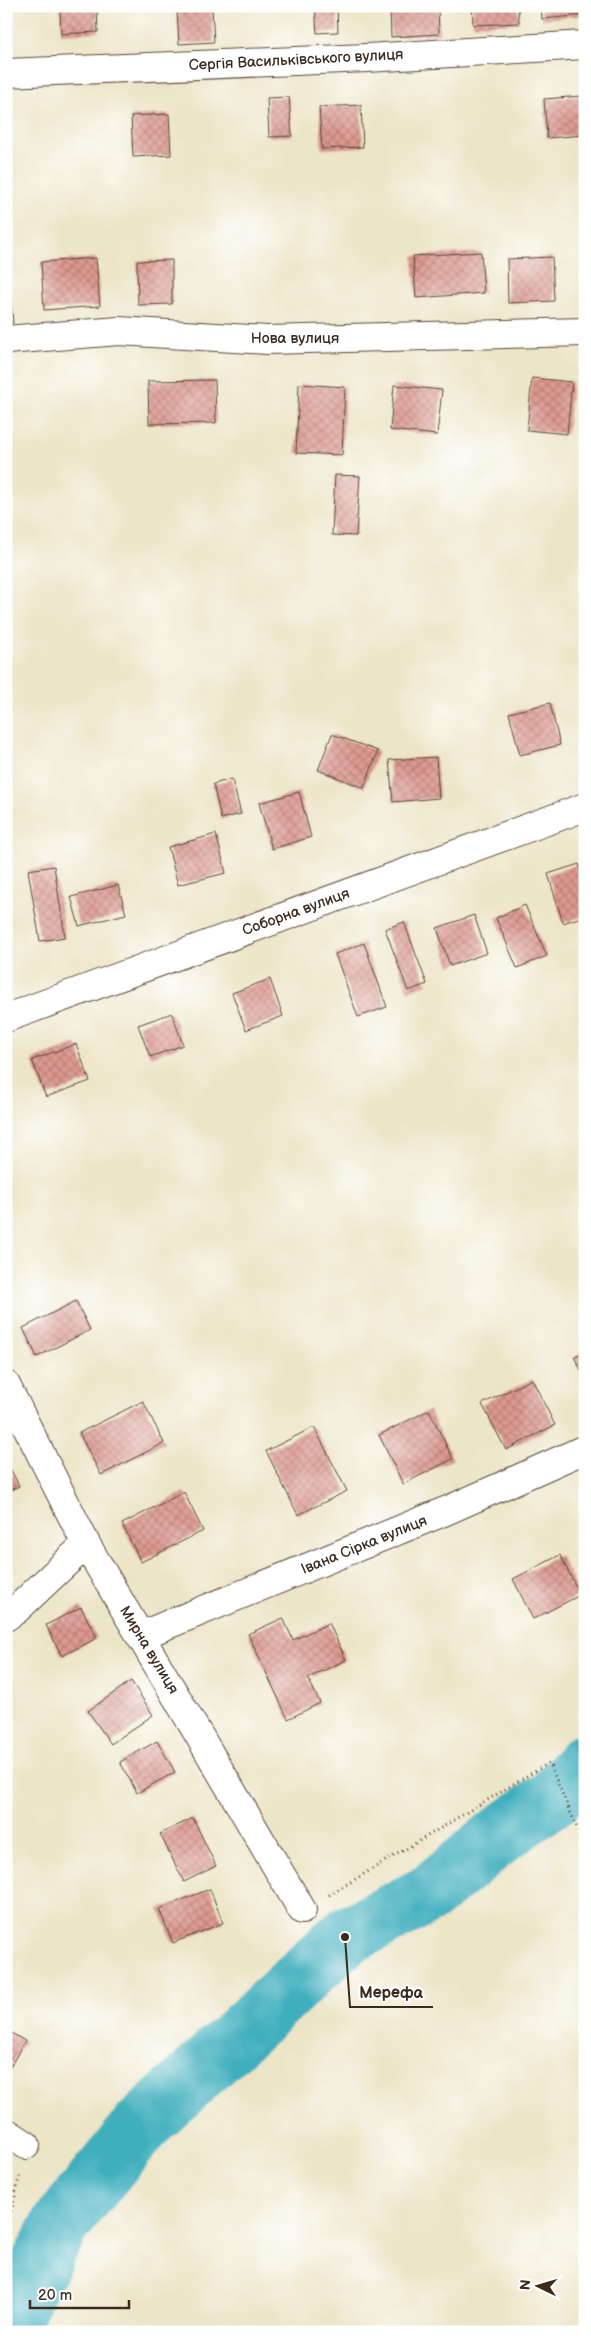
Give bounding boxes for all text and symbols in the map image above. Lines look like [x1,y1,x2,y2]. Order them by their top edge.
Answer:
street label: Сергія Васильківського вулиця [188,45,404,75]
street label: Нова вулиця [251,329,339,348]
street label: Соборна вулиця [240,884,352,940]
street label: Івана Сірка вулиця [298,1511,430,1579]
street label: Мирна вулиця [115,1602,183,1698]
callout: Мерефа [350,1976,433,2007]
text: Мерефа [359,1984,424,2003]
north arrow [514,2260,564,2310]
scale bar [30,2278,129,2310]
text: N [517,2279,534,2291]
text: 20 m [38,2286,72,2305]

